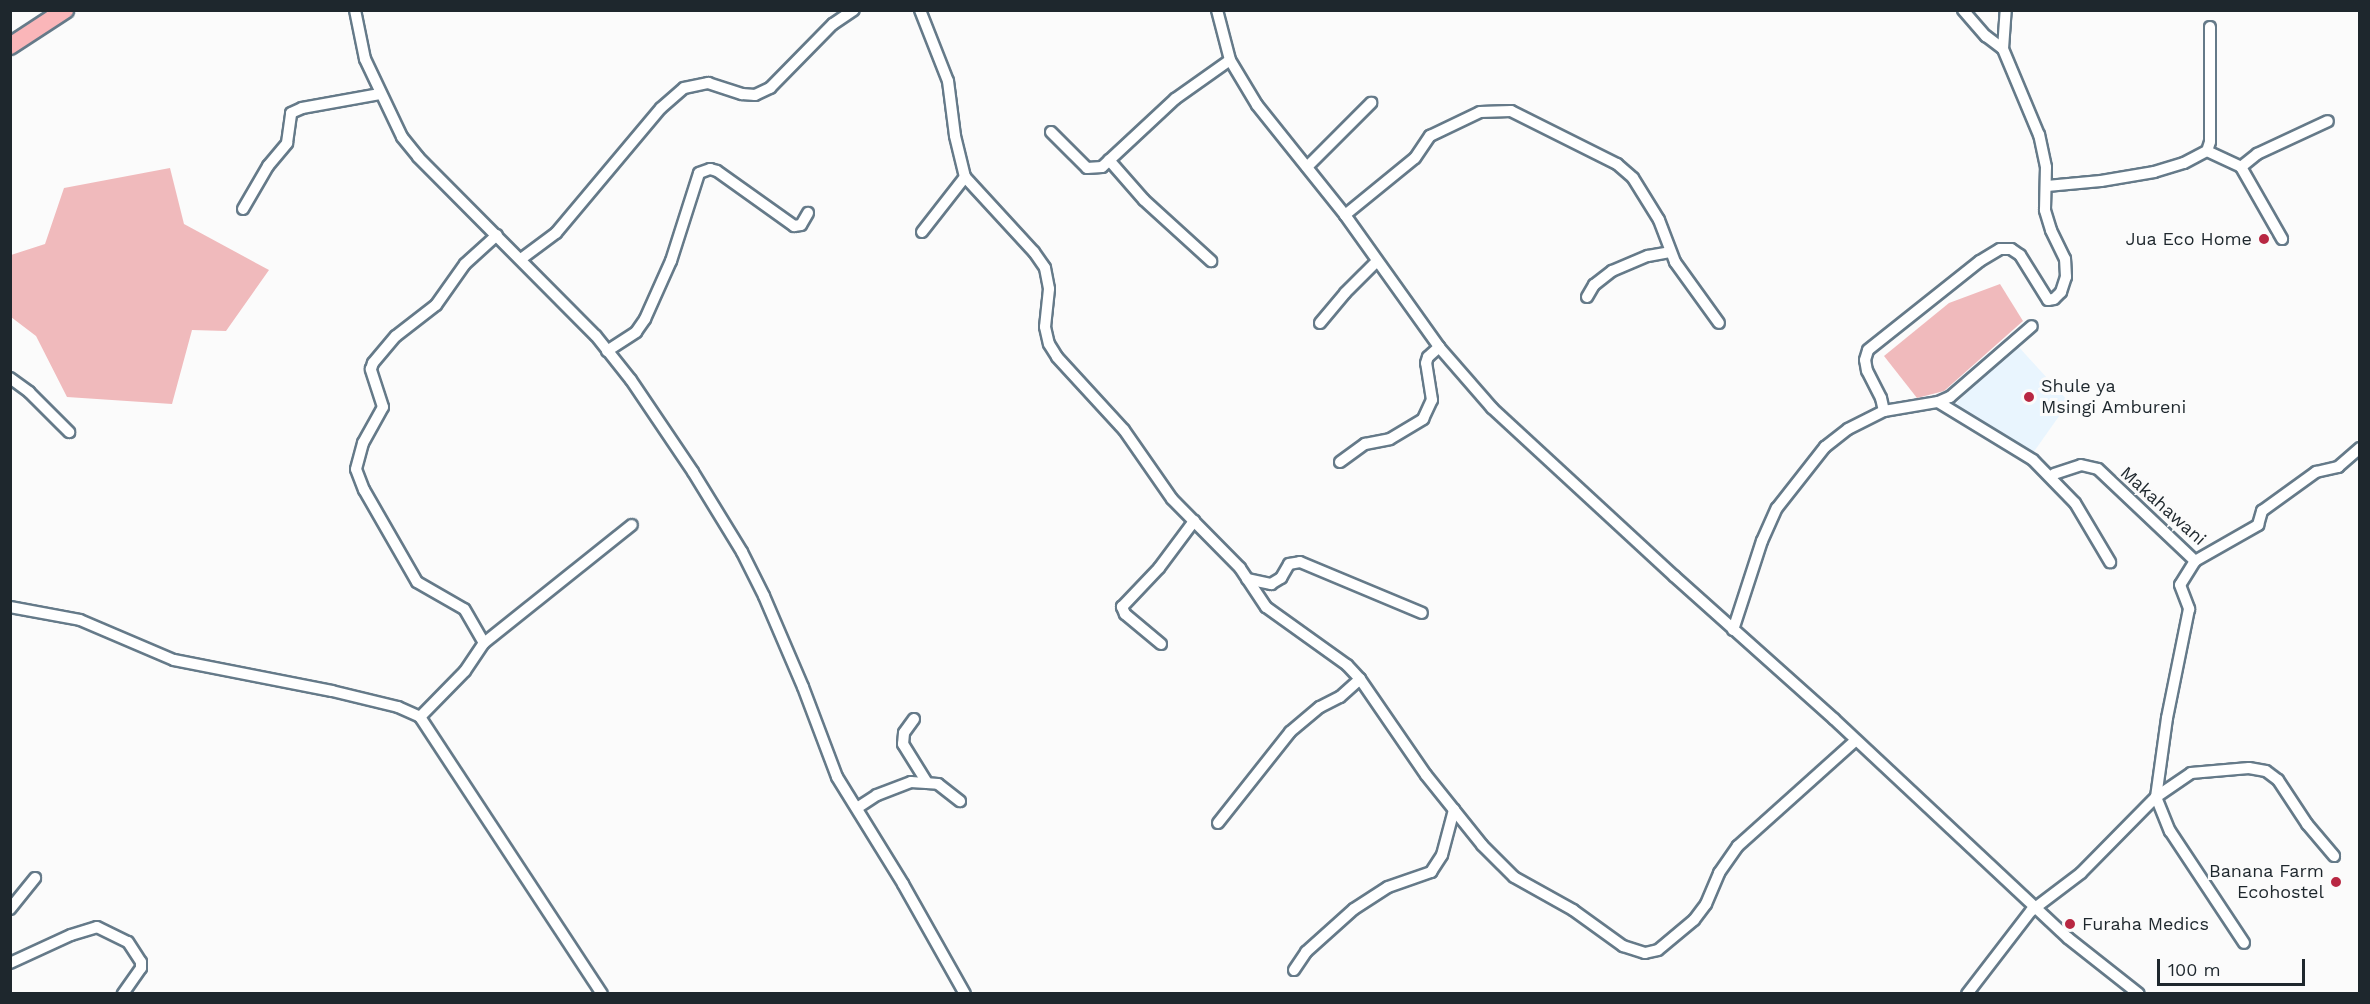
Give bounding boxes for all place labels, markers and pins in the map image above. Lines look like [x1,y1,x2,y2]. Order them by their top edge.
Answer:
place label: Jua Eco Home [2125,228,2252,250]
marker: Jua Eco Home [2257,232,2271,246]
place label: Shule ya Msingi Ambureni [2041,376,2187,418]
marker: Shule ya Msingi Ambureni [2022,390,2036,404]
place label: Banana Farm Ecohostel [2209,861,2324,904]
marker: Banana Farm Ecohostel [2329,875,2343,889]
place label: Furaha Medics [2082,913,2209,935]
marker: Furaha Medics [2063,917,2077,931]

